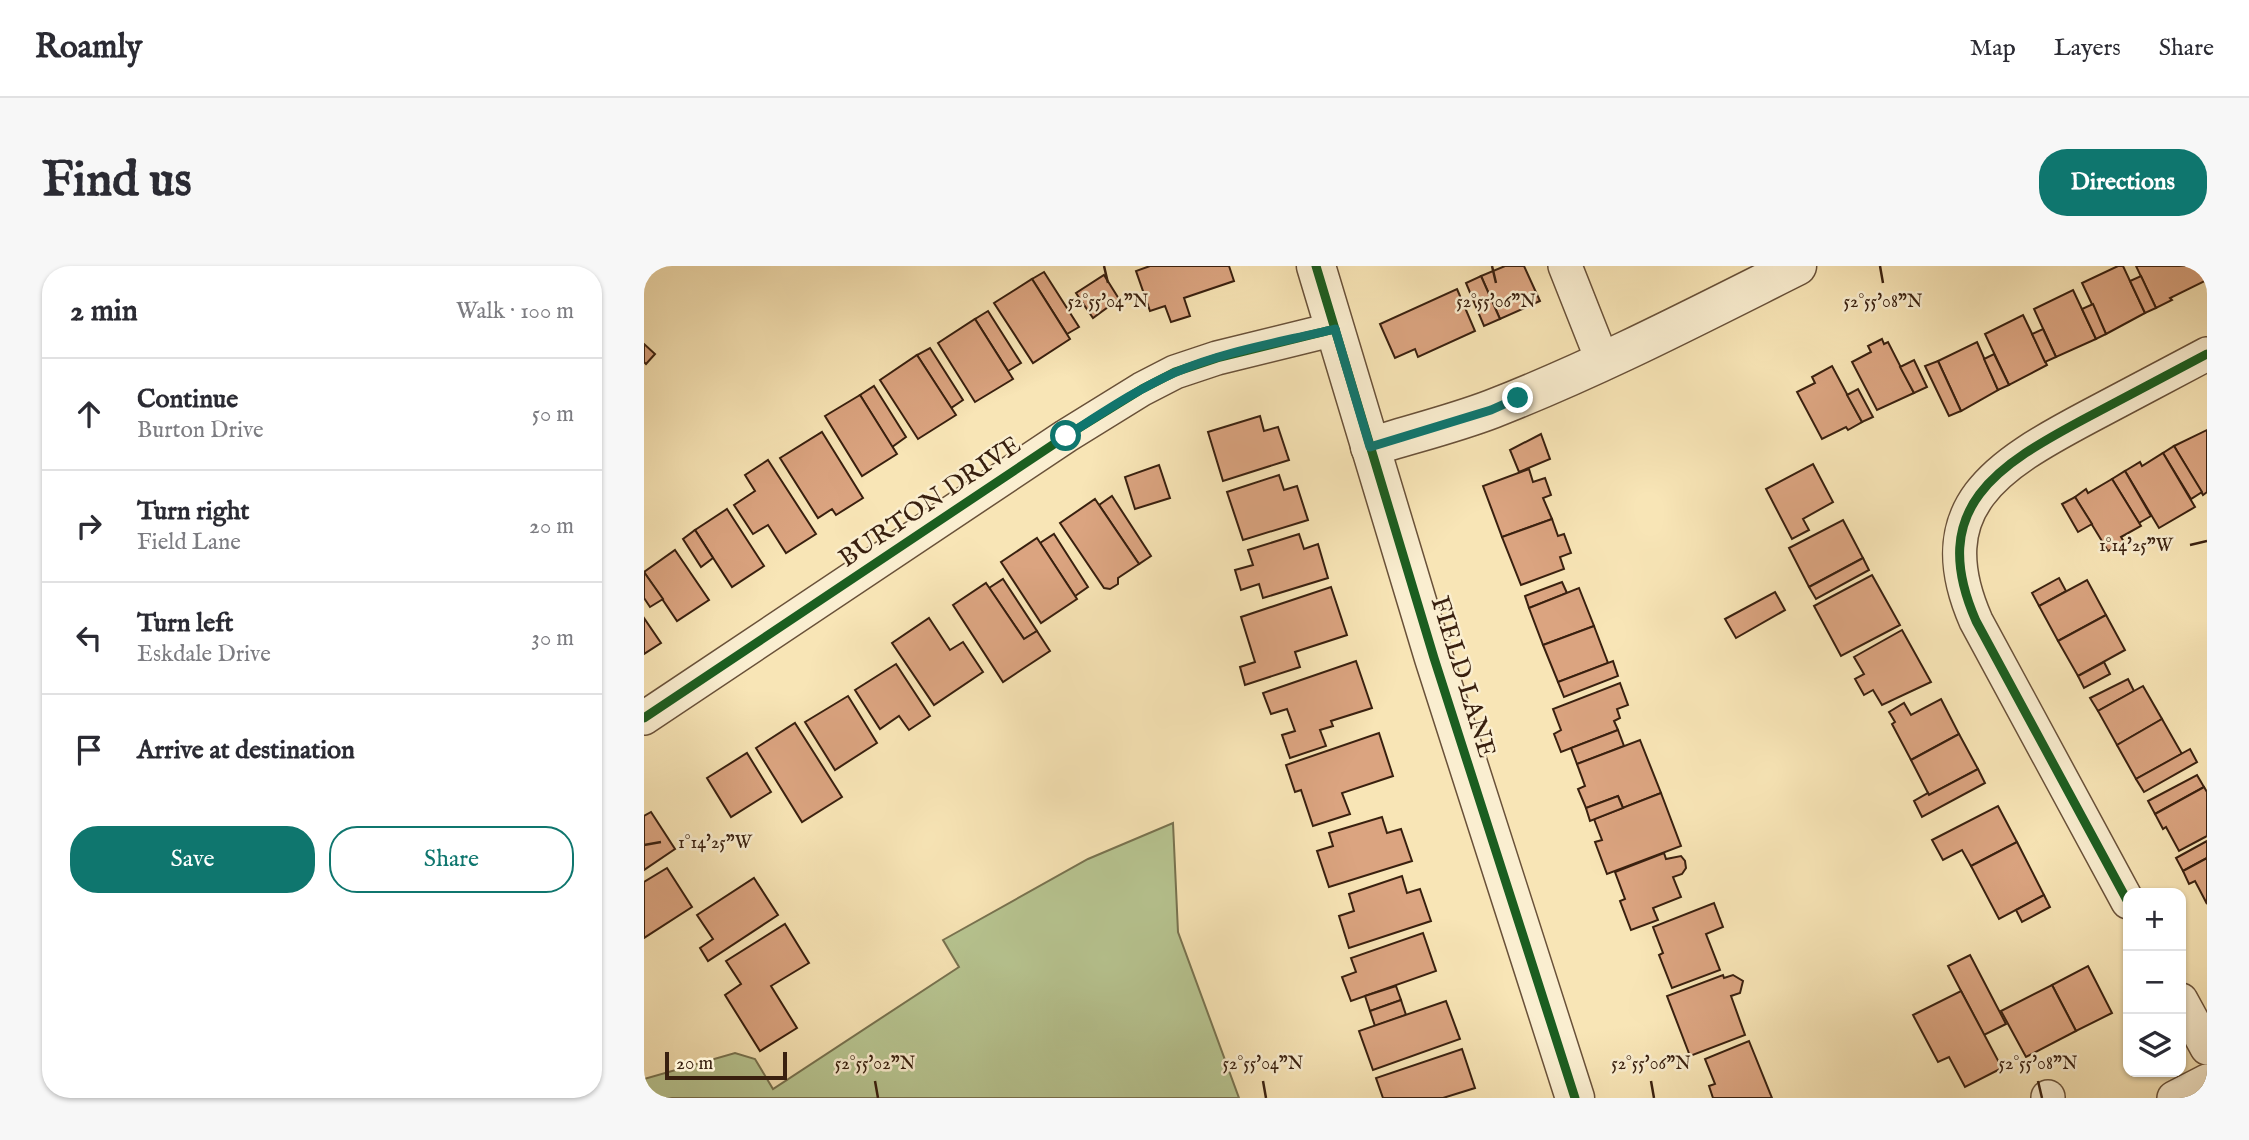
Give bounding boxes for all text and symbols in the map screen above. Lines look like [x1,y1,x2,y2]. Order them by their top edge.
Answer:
text: Roamly [35,27,142,69]
text: Map [1970,33,2016,64]
text: Layers [2054,33,2121,64]
text: Share [2159,33,2214,64]
button: Directions [2039,149,2207,216]
text: Find us [42,151,192,213]
text: 52°55'04"N [1068,291,1149,314]
text: 52°55'06"N [1456,291,1536,314]
text: 52°55'08"N [1843,291,1923,314]
text: 2 min [70,293,138,331]
text: Walk · 100 m [456,297,574,326]
route end [1502,382,1533,413]
text: Continue [137,383,238,416]
icon: ahead [70,395,108,433]
text: 50 m [532,400,574,429]
text: Burton Drive [137,416,264,445]
route start [1050,420,1081,451]
street label: BURTON DRIVE [833,429,1027,575]
text: Turn right [137,495,250,528]
icon: right [70,507,108,545]
text: 20 m [529,512,574,541]
text: Field Lane [137,528,241,557]
text: 1°14'25"W [2099,535,2174,558]
street label: FIELD LANE [1423,592,1503,762]
text: Turn left [137,607,234,640]
icon: left [70,619,108,657]
text: 30 m [531,624,574,653]
text: Eskdale Drive [137,640,271,669]
icon: arrive [70,731,108,769]
text: Arrive at destination [137,734,355,767]
button: Save [70,826,315,893]
button: Share [329,826,574,893]
text: 1°14'25"W [678,832,753,855]
map controls [2123,888,2186,1077]
button: + [2123,888,2186,951]
button: − [2123,951,2186,1014]
button: layers [2123,1014,2186,1077]
scale bar [665,1049,788,1081]
text: 20 m [676,1052,713,1076]
text: 52°55'02"N [835,1053,916,1076]
text: 52°55'04"N [1223,1053,1304,1076]
text: 52°55'06"N [1611,1053,1691,1076]
text: 52°55'08"N [1998,1053,2078,1076]

